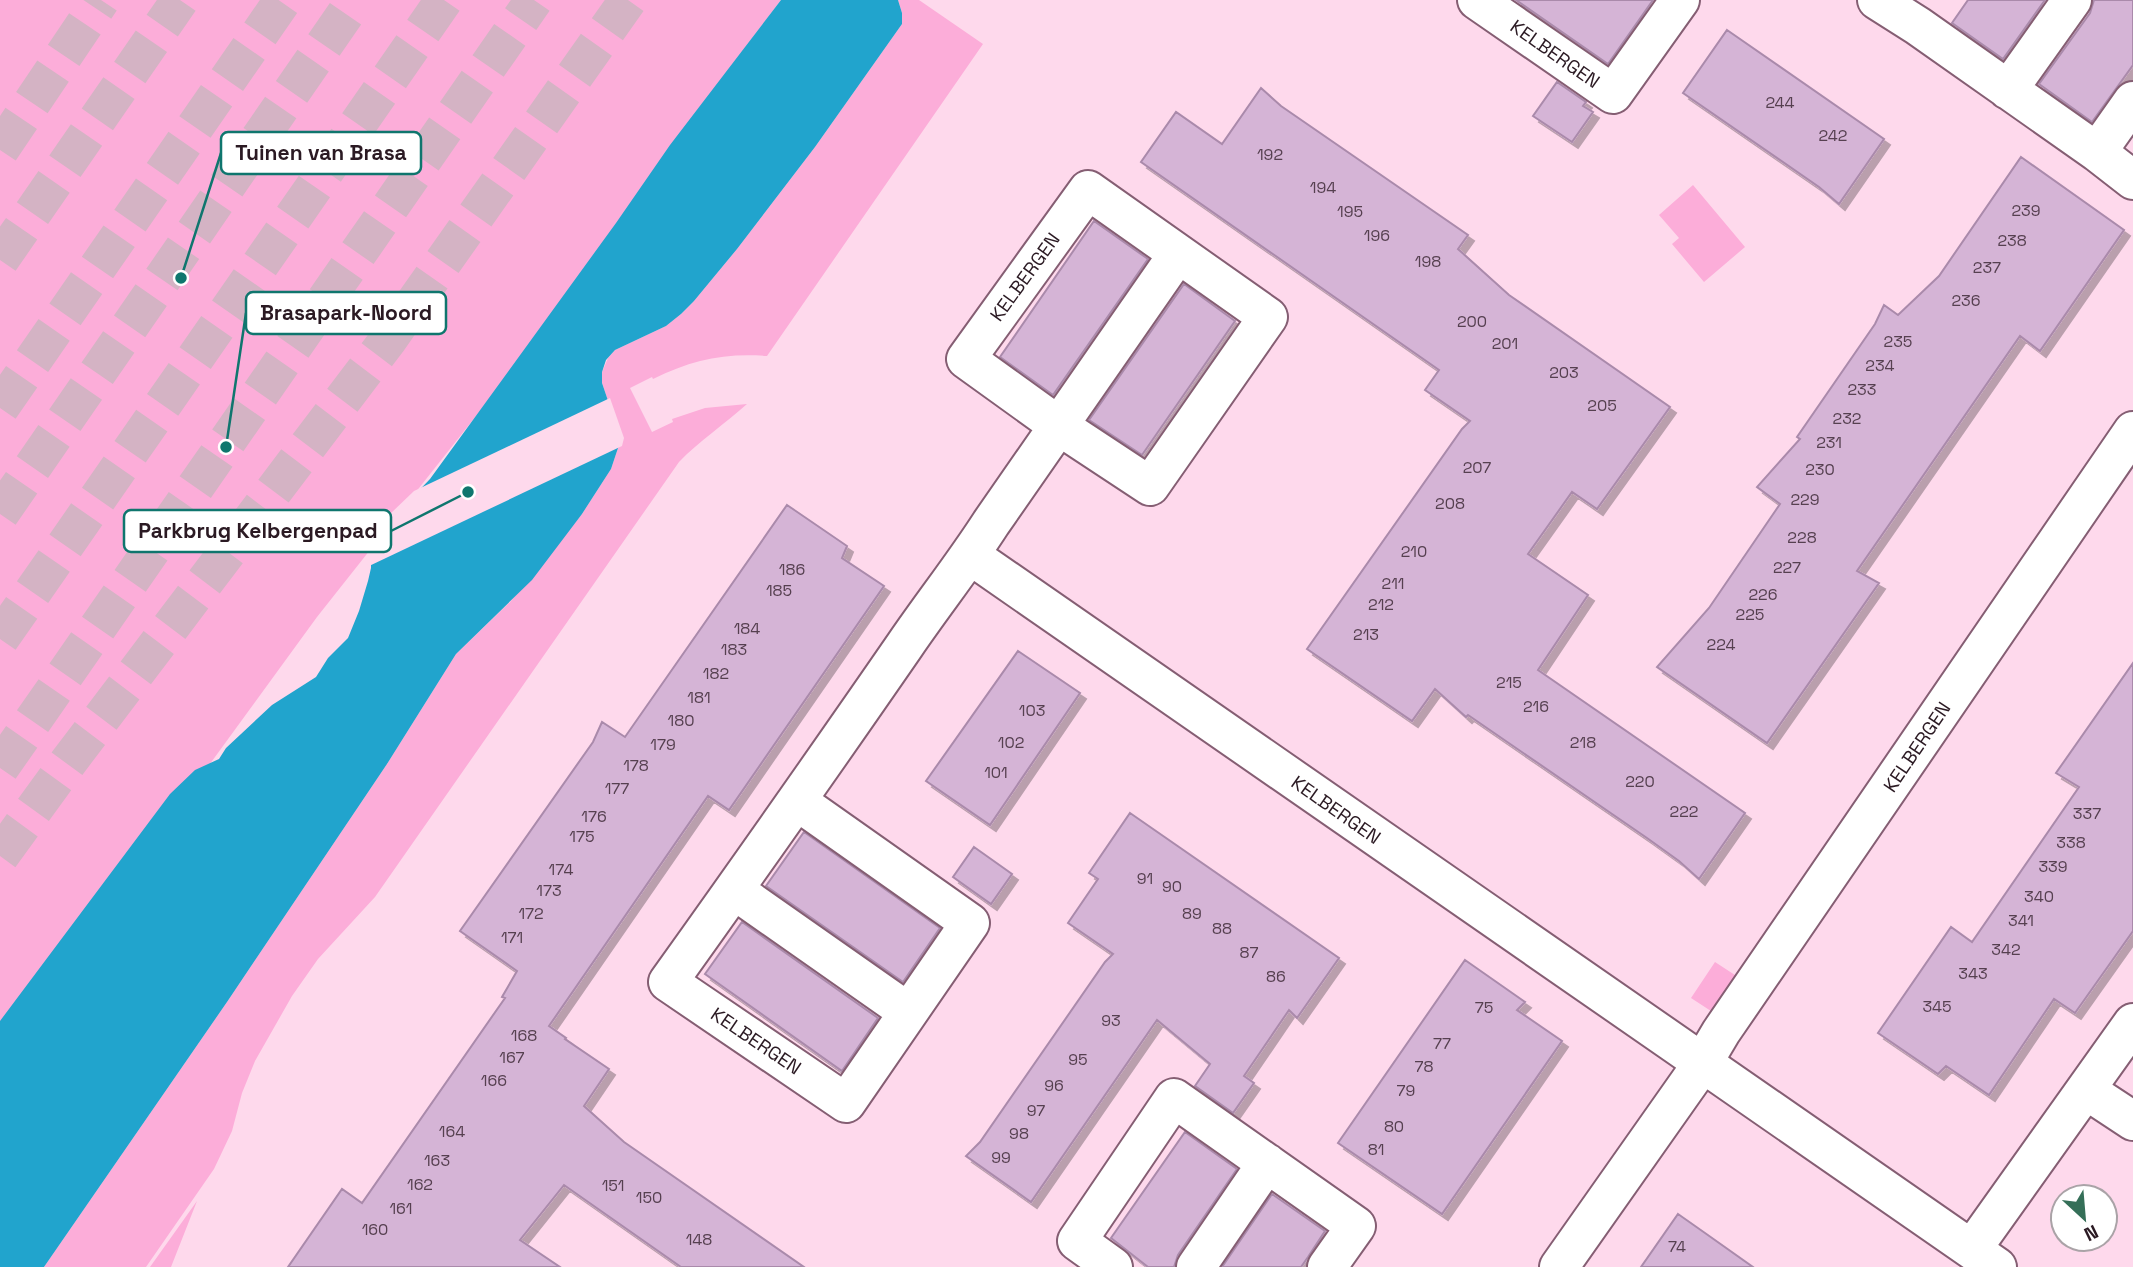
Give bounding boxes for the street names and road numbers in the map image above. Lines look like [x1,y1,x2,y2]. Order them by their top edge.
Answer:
street label: KELBERGEN [1505,14,1605,94]
street label: KELBERGEN [984,228,1066,326]
street label: KELBERGEN [1878,697,1956,797]
street label: KELBERGEN [1286,770,1386,850]
street label: KELBERGEN [706,1002,806,1080]

